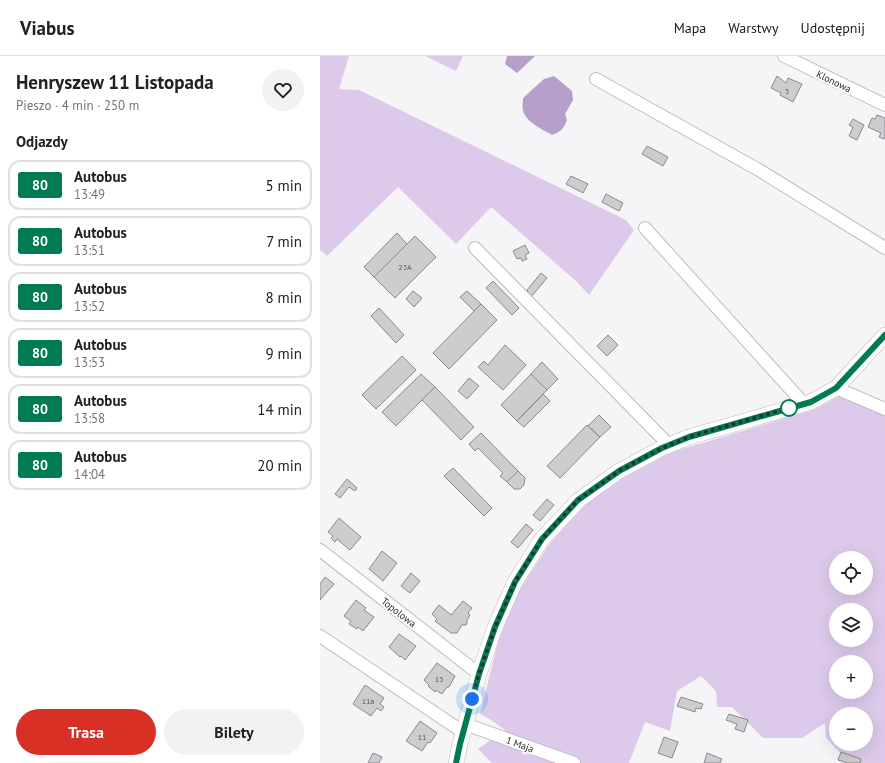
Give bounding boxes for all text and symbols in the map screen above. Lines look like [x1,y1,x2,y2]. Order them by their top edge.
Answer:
text: Viabus [20,16,74,40]
text: Mapa [674,19,706,37]
text: Warstwy [728,19,779,37]
text: Udostępnij [801,19,865,37]
street label: Klonowa [814,67,853,96]
button: heart [262,69,304,111]
text: Henryszew 11 Listopada [16,70,214,94]
house number: 3 [785,86,789,96]
text: Pieszo · 4 min · 250 m [16,97,139,114]
text: Odjazdy [16,132,68,151]
text: Autobus [74,167,127,186]
text: 80 [32,176,48,194]
text: 5 min [265,176,302,195]
text: 13:49 [74,186,105,203]
text: Autobus [74,223,127,242]
text: 80 [32,232,48,250]
text: 7 min [266,232,302,251]
text: 13:51 [74,242,105,259]
house number: 23A [398,262,412,272]
text: Autobus [74,279,127,298]
text: 80 [32,288,48,306]
text: 8 min [265,288,302,307]
text: 13:52 [74,298,105,315]
text: Autobus [74,335,127,354]
text: 80 [32,344,48,362]
text: 9 min [265,344,302,363]
text: 13:53 [74,354,105,371]
text: Autobus [74,391,127,410]
unlabelled marker [780,399,798,417]
text: 80 [32,400,48,418]
text: 14 min [257,400,302,419]
text: 13:58 [74,410,105,427]
text: Autobus [74,447,127,466]
text: 80 [32,456,48,474]
text: 20 min [257,456,302,475]
text: 14:04 [74,466,105,483]
map controls [829,551,873,751]
button: locate [829,551,873,595]
street label: Topolowa [379,595,419,630]
button: layers [829,603,873,647]
button: + [829,655,873,699]
house number: 13 [435,674,443,684]
your location [462,689,482,709]
house number: 11a [362,696,374,706]
button: − [829,707,873,751]
button: Trasa [16,709,156,755]
button: Bilety [164,709,304,755]
house number: 11 [418,732,426,742]
street label: 1 Maja [504,733,536,755]

